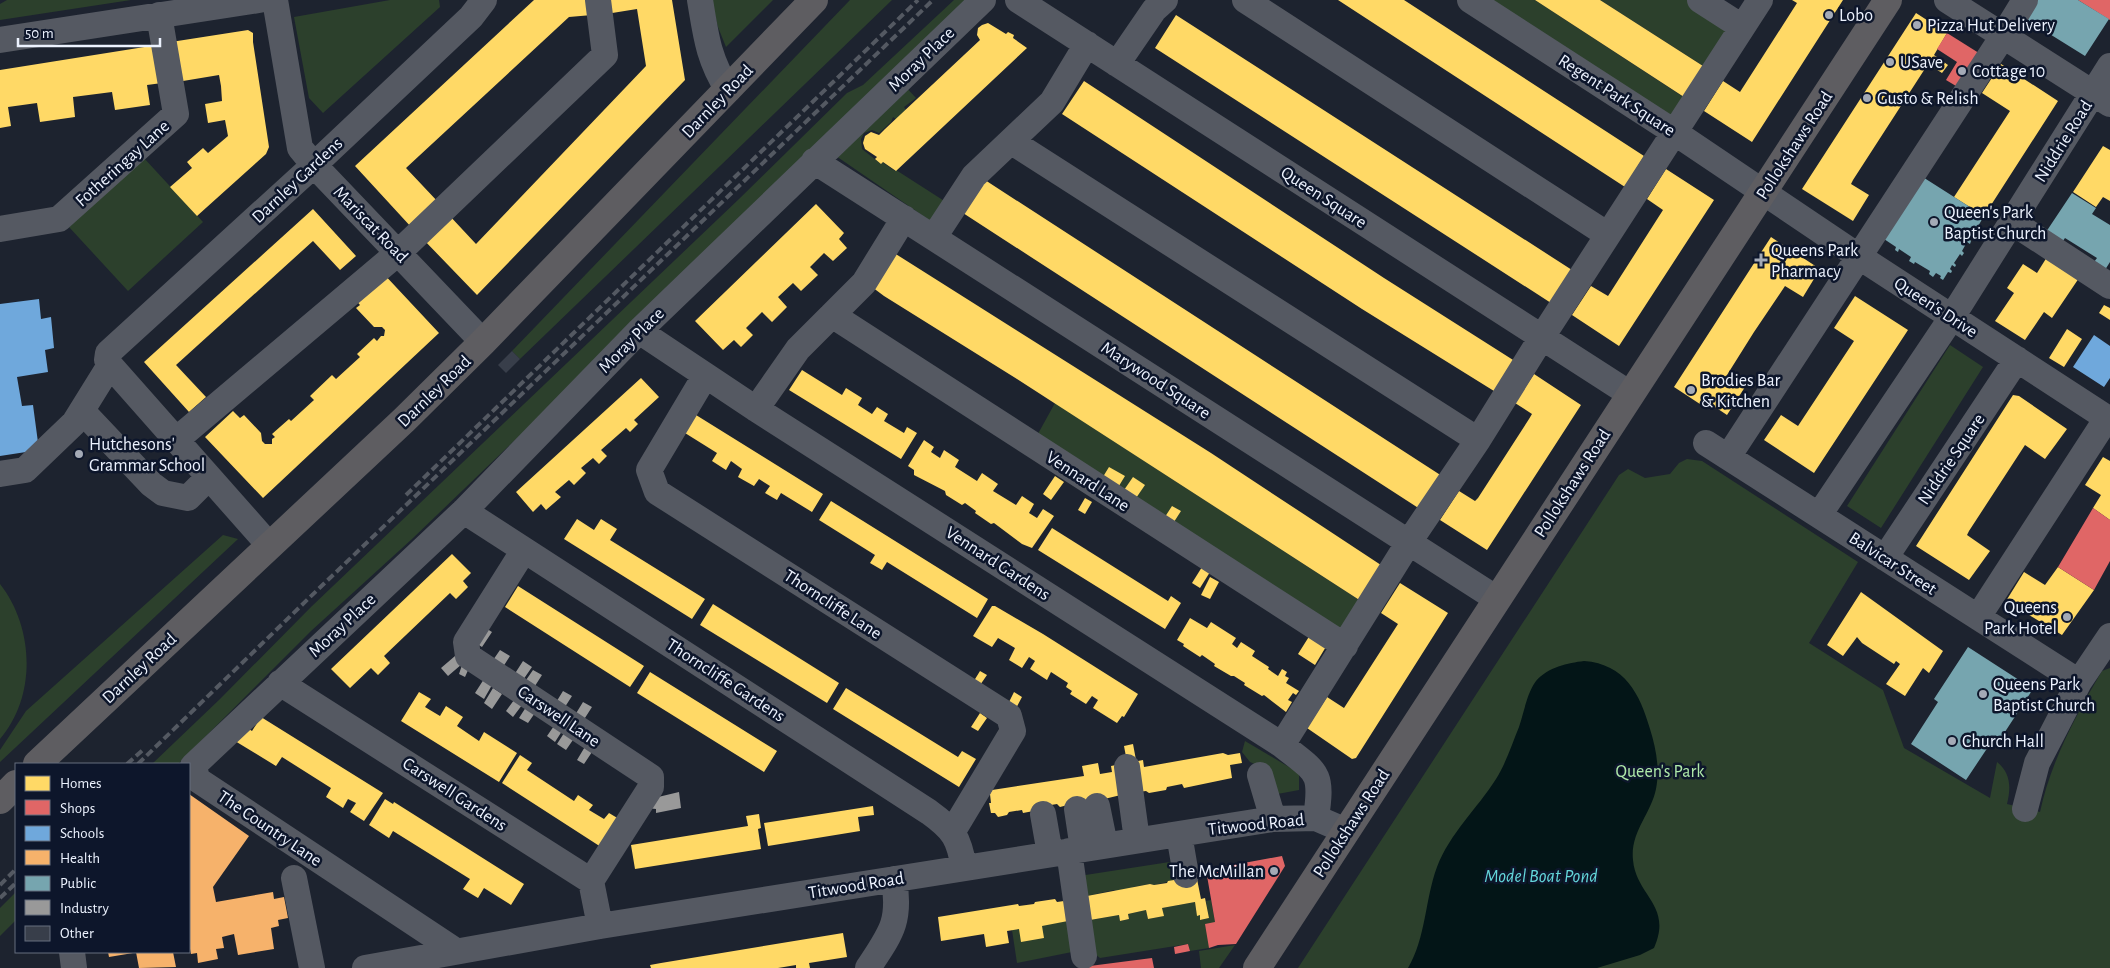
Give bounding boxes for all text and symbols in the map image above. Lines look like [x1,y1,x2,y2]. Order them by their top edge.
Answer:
place label: Lobo [1839,7,1873,25]
marker: Lobo [1823,9,1835,21]
scale bar [18,15,160,47]
place label: Pizza Hut Delivery [1927,17,2055,35]
marker: Pizza Hut Delivery [1911,19,1923,31]
street label: Moray Place [885,24,958,95]
text: 50 m [25,26,54,41]
street label: Regent Park Square [1555,51,1678,140]
place label: USave [1900,54,1943,72]
marker: USave [1884,56,1896,68]
street label: Darnley Road [679,62,757,142]
place label: Cottage 10 [1972,63,2045,81]
marker: Cottage 10 [1956,65,1968,77]
street label: Pollokshaws Road [1753,88,1836,203]
place label: Gusto & Relish [1877,90,1979,108]
marker: Gusto & Relish [1861,92,1873,104]
street label: Niddrie Road [2032,98,2096,186]
street label: Fotheringay Lane [72,117,173,210]
street label: Darnley Gardens [249,134,346,227]
street label: Queen Square [1277,164,1370,232]
street label: Mariscat Road [330,183,411,266]
place label: Queen's Park Baptist Church [1944,204,2046,243]
marker: Queen's Park Baptist Church [1928,216,1940,228]
place label: Queens Park Pharmacy [1771,242,1859,281]
marker: Queens Park Pharmacy [1755,254,1767,266]
street label: Queen's Drive [1891,274,1980,341]
street label: Moray Place [596,305,668,377]
street label: Marywood Square [1098,339,1213,423]
street label: Darnley Road [395,353,475,431]
place label: Brodies Bar & Kitchen [1701,372,1781,411]
marker: Brodies Bar & Kitchen [1685,384,1697,396]
street label: Niddrie Square [1915,411,1989,508]
street label: Pollokshaws Road [1531,426,1614,541]
place label: Hutchesons' Grammar School [89,436,205,475]
marker: Hutchesons' Grammar School [73,448,85,460]
street label: Vennard Lane [1043,448,1132,515]
street label: Vennard Gardens [942,524,1053,604]
street label: Balvicar Street [1845,529,1940,599]
street label: Thorncliffe Lane [780,567,885,643]
street label: Moray Place [306,590,380,661]
place label: Queens Park Hotel [1984,599,2057,638]
marker: Queens Park Hotel [2061,611,2073,623]
street label: Darnley Road [99,630,180,707]
street label: Thorncliffe Gardens [663,636,788,726]
place label: Queens Park Baptist Church [1993,676,2095,715]
street label: Carswell Lane [514,683,603,751]
marker: Queens Park Baptist Church [1977,688,1989,700]
place label: Church Hall [1962,733,2044,751]
marker: Church Hall [1946,735,1958,747]
street label: Carswell Gardens [399,755,510,835]
legend [15,763,190,953]
park label: Queen's Park [1615,763,1705,781]
street label: Pollokshaws Road [1310,766,1393,881]
text: Homes [60,776,102,791]
street label: The Country Lane [214,788,325,870]
text: Shops [60,801,95,816]
street label: Titwood Road [1207,811,1305,839]
text: Schools [60,826,104,841]
text: Health [60,851,100,866]
place label: The McMillan [1169,863,1264,881]
marker: The McMillan [1268,865,1280,877]
water label: Model Boat Pond [1484,867,1598,886]
street label: Titwood Road [807,870,905,902]
text: Public [60,876,96,891]
text: Industry [60,901,109,916]
text: Other [60,926,94,941]

